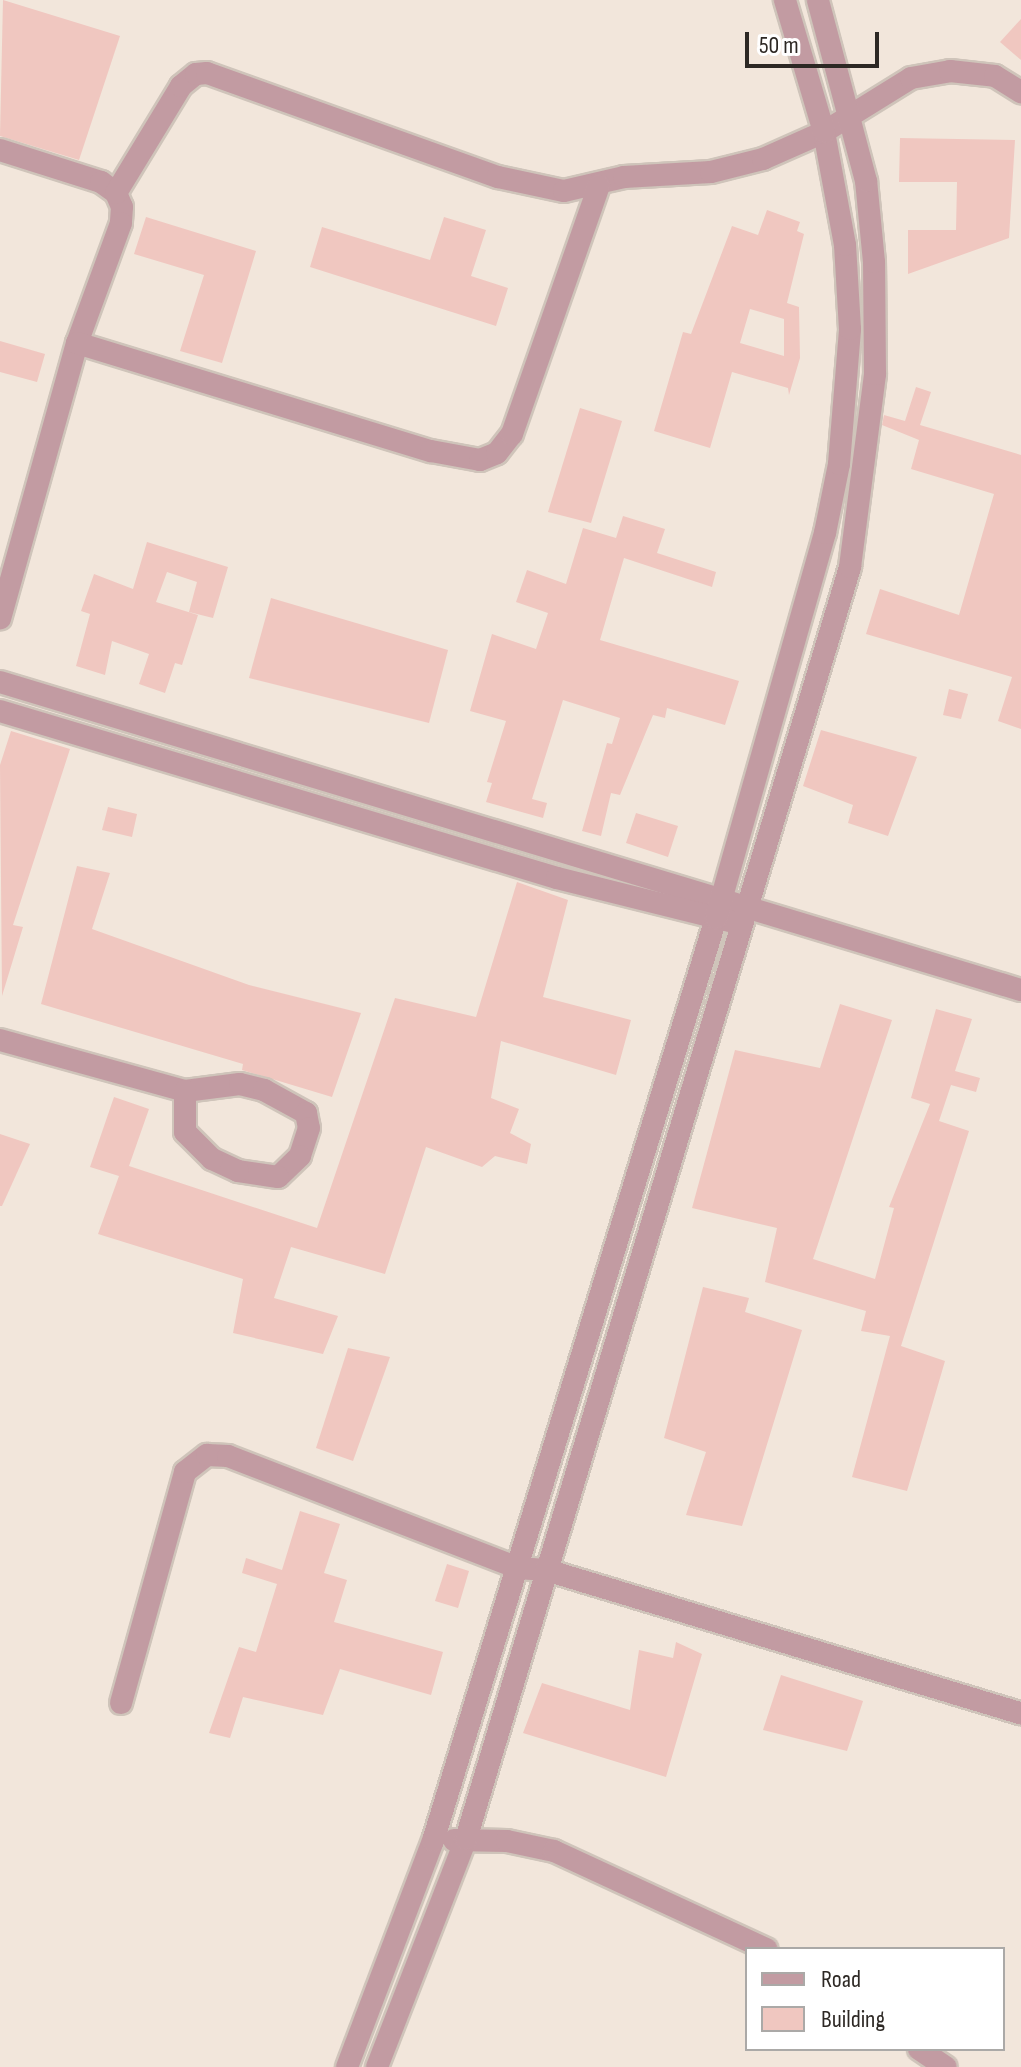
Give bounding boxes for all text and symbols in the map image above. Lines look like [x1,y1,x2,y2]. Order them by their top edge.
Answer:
scale bar [749,16,883,66]
text: 50 m [759,31,799,60]
legend [745,1947,1005,2051]
text: Road [821,1965,861,1994]
text: Building [821,2005,885,2034]

